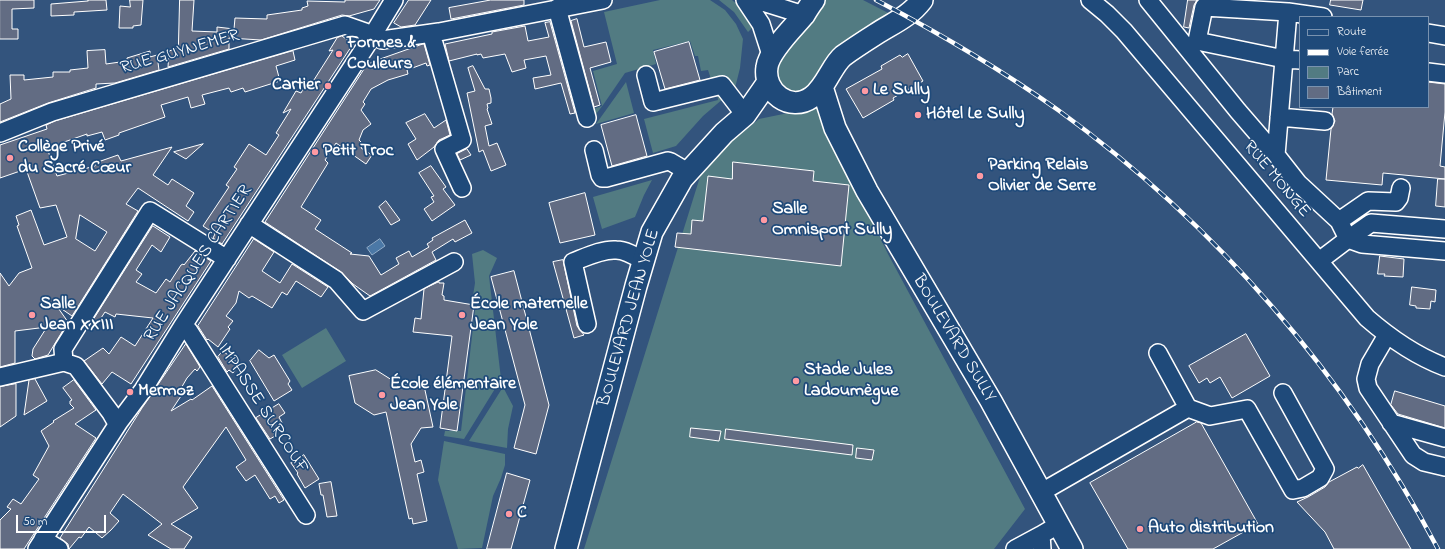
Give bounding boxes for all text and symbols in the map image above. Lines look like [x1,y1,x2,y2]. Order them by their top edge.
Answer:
legend [1299,16,1429,108]
text: Route [1337,23,1366,41]
street label: RUE GUYNEMER [118,26,242,80]
place label: Formes & Couleurs [347,33,416,76]
text: Voie ferrée [1337,43,1389,61]
marker: Formes & Couleurs [334,49,344,59]
text: Parc [1337,63,1359,81]
place label: Cartier [272,75,320,97]
place label: Le Sully [873,80,930,102]
marker: Cartier [323,81,333,91]
text: Bâtiment [1337,83,1382,101]
marker: Le Sully [860,86,870,96]
place label: Hôtel Le Sully [926,104,1025,126]
marker: Hôtel Le Sully [913,110,923,120]
place label: Collège Privé du Sacré Cœur [18,137,131,180]
street label: RUE MONGE [1238,137,1314,223]
place label: Petit Troc [323,141,393,163]
marker: Petit Troc [310,147,320,157]
marker: Collège Privé du Sacré Cœur [5,153,15,163]
place label: Parking Relais Olivier de Serre [988,155,1096,198]
marker: Parking Relais Olivier de Serre [975,171,985,181]
street label: RUE JACQUES CARTIER [140,182,258,346]
place label: Salle Omnisport Sully [772,199,892,242]
marker: Salle Omnisport Sully [759,215,769,225]
street label: BOULEVARD JEAN YOLE [594,227,666,409]
street label: BOULEVARD SULLY [907,271,999,407]
place label: Salle Jean XXIII [40,294,113,336]
place label: École maternelle Jean Yole [470,294,588,336]
marker: Salle Jean XXIII [27,310,37,320]
marker: École maternelle Jean Yole [457,310,467,320]
street label: IMPASSE SURCOUF [212,340,312,478]
place label: Stade Jules Ladoumègue [804,360,899,402]
place label: École élémentaire Jean Yole [390,374,516,416]
marker: Stade Jules Ladoumègue [791,376,801,386]
place label: Mermoz [138,381,193,403]
marker: Mermoz [125,387,135,397]
marker: École élémentaire Jean Yole [377,390,387,400]
place label: C [517,503,527,525]
scale bar [18,507,108,533]
marker: C [504,509,514,519]
text: 50 m [23,513,47,531]
place label: Auto distribution [1148,518,1274,540]
marker: Auto distribution [1135,524,1145,534]

